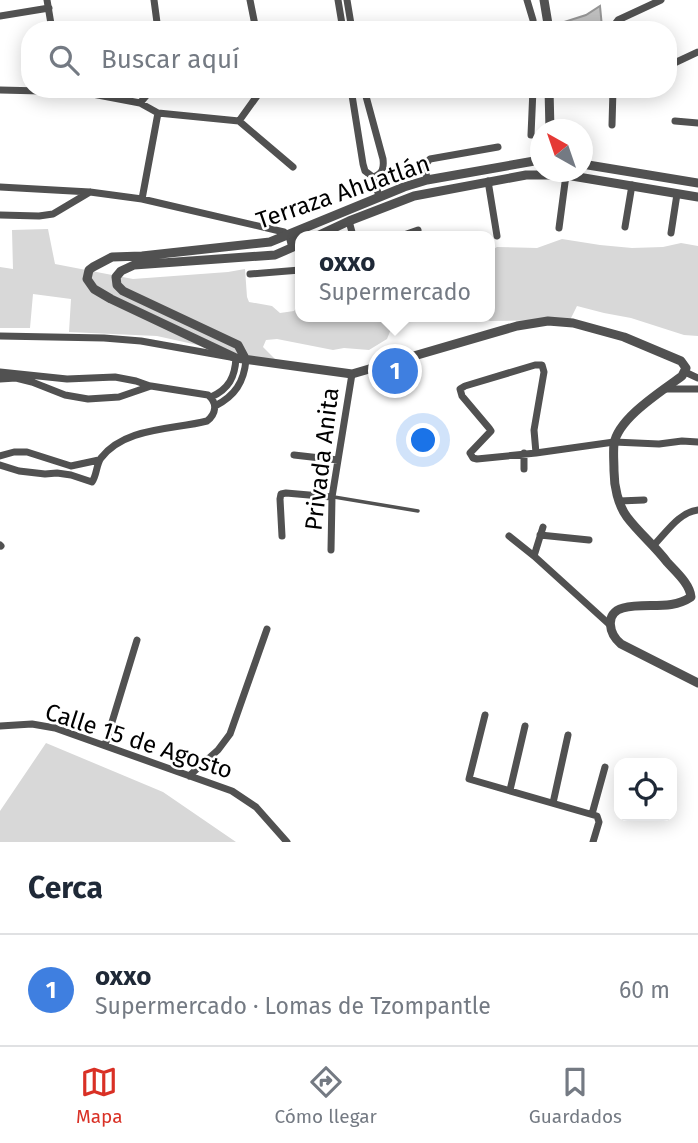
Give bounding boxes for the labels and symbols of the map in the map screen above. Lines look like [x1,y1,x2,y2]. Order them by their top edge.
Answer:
north arrow [530,119,593,182]
street label: Terraza Ahuatlán [253,149,433,235]
pin: 1 [372,345,418,397]
street label: Privada Anita [299,386,345,532]
your location [406,423,440,457]
street label: Calle 15 de Agosto [42,697,236,785]

